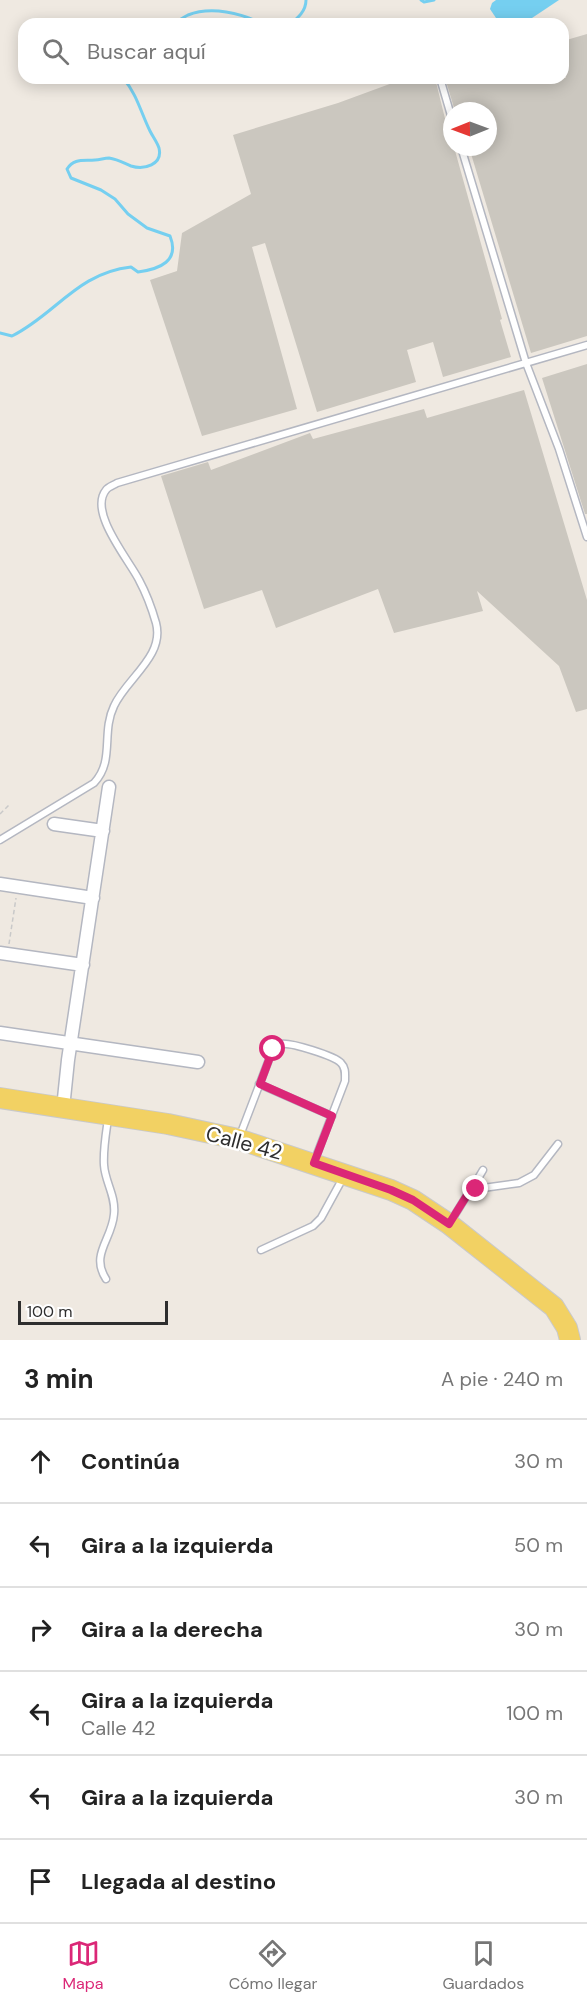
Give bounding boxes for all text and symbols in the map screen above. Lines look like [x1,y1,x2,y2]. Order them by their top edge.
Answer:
search box [18,18,569,84]
icon: search [39,35,72,68]
text: Buscar aquí [87,37,206,66]
north arrow [443,102,497,156]
route start [259,1035,285,1061]
street label: Calle 42 [203,1119,285,1167]
route end [462,1175,488,1201]
scale bar [18,1298,168,1326]
text: 100 m [27,1301,72,1322]
text: 3 min [24,1362,93,1396]
text: A pie · 240 m [441,1366,563,1392]
icon: ahead [24,1445,57,1478]
text: Continúa [81,1447,180,1476]
text: 30 m [514,1448,563,1474]
icon: left [24,1529,57,1562]
text: Gira a la izquierda [81,1531,273,1560]
text: 50 m [514,1532,563,1558]
icon: right [24,1613,57,1646]
text: Gira a la derecha [81,1615,263,1644]
text: 30 m [514,1616,563,1642]
text: Gira a la izquierda [81,1686,273,1715]
icon: left [24,1697,57,1730]
text: 100 m [506,1700,563,1726]
text: Calle 42 [81,1715,155,1741]
icon: left [24,1781,57,1814]
text: Gira a la izquierda [81,1783,273,1812]
text: 30 m [514,1784,563,1810]
icon: arrive [24,1865,57,1898]
text: Llegada al destino [81,1867,276,1896]
tab: Mapa [63,1937,103,1994]
tab: Cómo llegar [229,1937,317,1994]
tab: Guardados [442,1937,524,1994]

